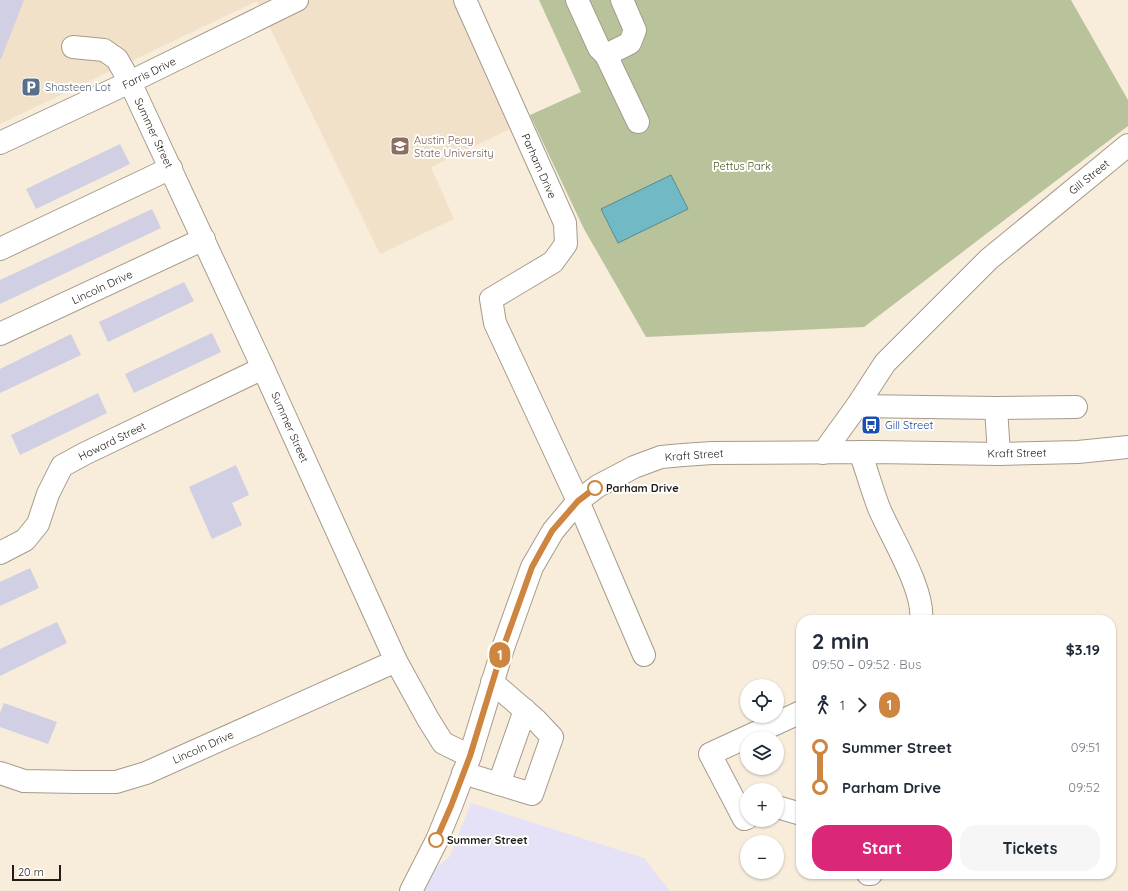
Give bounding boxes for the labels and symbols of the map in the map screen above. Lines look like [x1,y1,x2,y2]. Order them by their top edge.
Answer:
street label: Farris Drive [120,54,178,92]
parking icon: Shasteen Lot [20,76,42,98]
place label: Shasteen Lot [45,80,111,94]
street label: Summer Street [132,96,177,171]
street label: Parham Drive [518,131,560,201]
place label: Austin Peay State University [414,133,494,160]
school or university icon: Austin Peay State University [389,135,411,157]
street label: Gill Street [1066,156,1112,198]
park label: Pettus Park [713,159,771,173]
street label: Lincoln Drive [69,267,135,307]
street label: Summer Street [268,389,312,465]
bus stop icon: Gill Street [860,414,882,436]
place label: Gill Street [885,418,933,432]
street label: Howard Street [76,419,148,463]
street label: Kraft Street [987,445,1047,461]
street label: Kraft Street [664,446,724,464]
marker: Parham Drive [587,480,603,496]
place label: Parham Drive [606,481,679,495]
line badge: 1 [487,642,513,668]
street label: Lincoln Drive [170,727,236,767]
marker: Summer Street [428,832,444,848]
place label: Summer Street [447,833,528,847]
scale bar [12,863,61,882]

